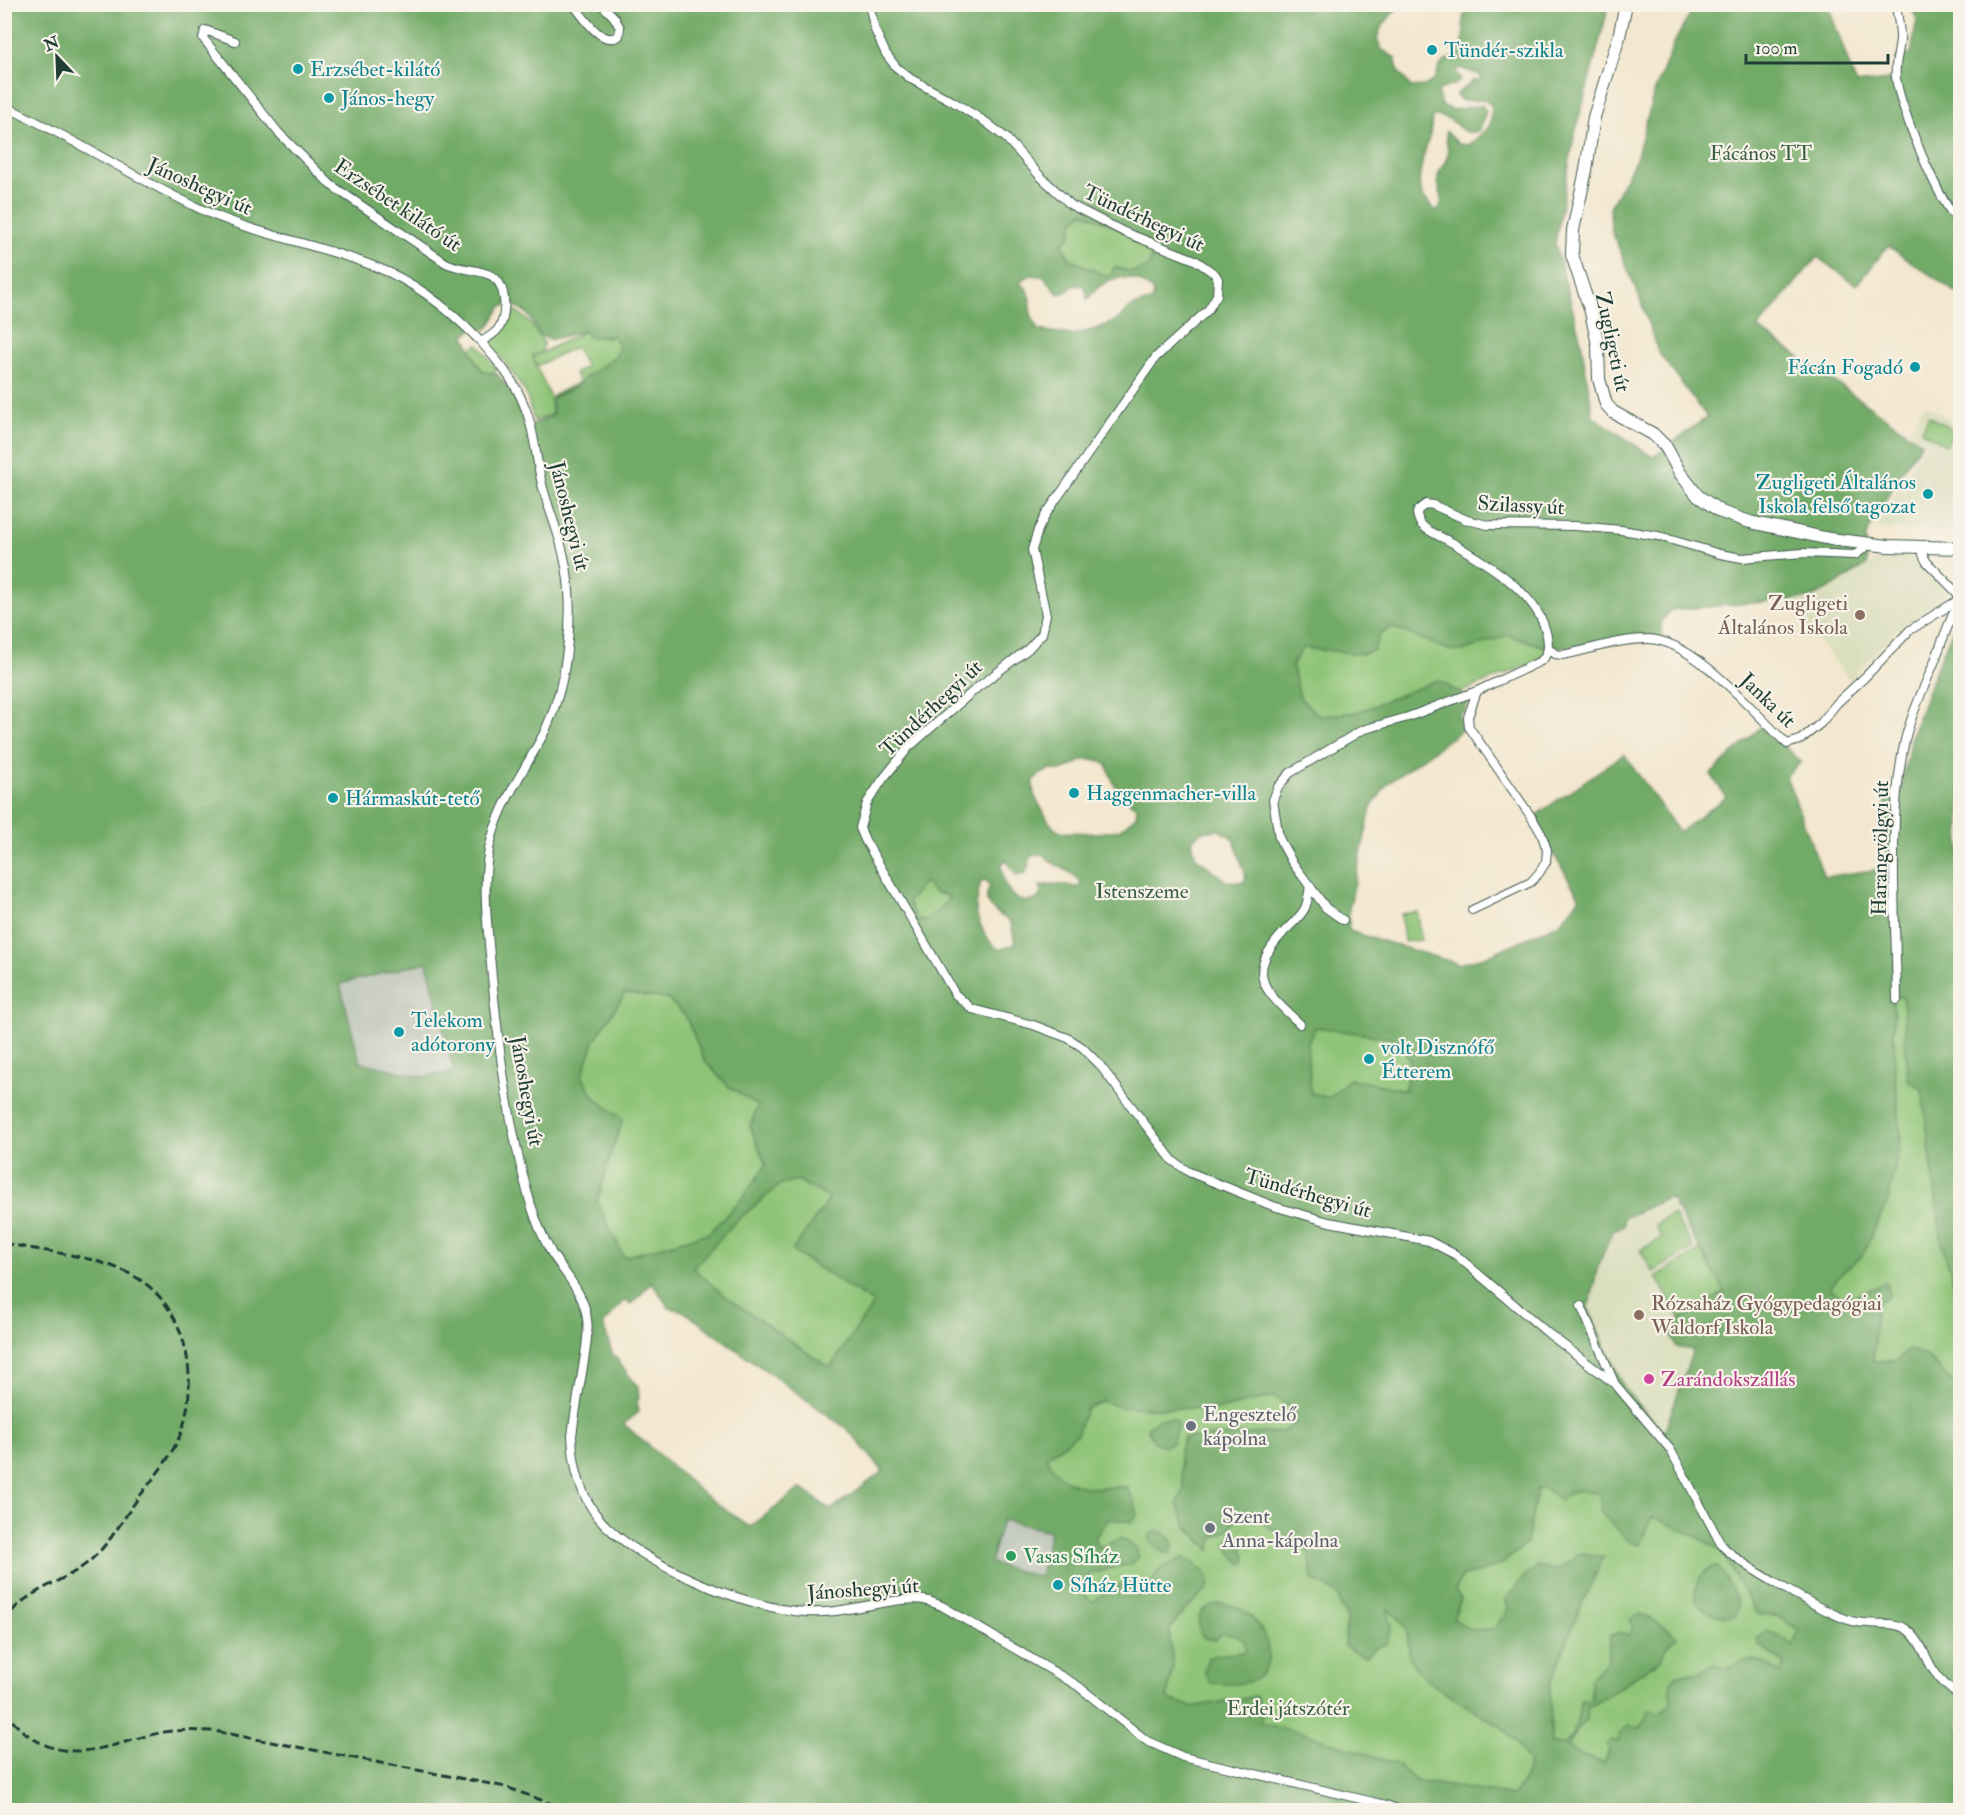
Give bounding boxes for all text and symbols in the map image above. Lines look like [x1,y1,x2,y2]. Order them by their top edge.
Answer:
north arrow [27,27,87,87]
scale bar [1746,27,1888,65]
text: N [40,32,63,57]
place label: Tündér-szikla [1444,37,1564,64]
text: 100 m [1755,37,1798,60]
marker: Tündér-szikla [1425,43,1439,57]
place label: Erzsébet-kilátó [310,56,440,83]
marker: Erzsébet-kilátó [291,62,305,76]
place label: János-hegy [340,85,435,112]
marker: János-hegy [322,91,336,105]
park label: Fácános TT [1710,140,1813,167]
street label: Jánoshegyi út [142,151,257,222]
street label: Erzsébet kilátó út [329,153,467,258]
street label: Tündérhegyi út [1079,179,1209,258]
street label: Zugligeti út [1589,290,1636,395]
place label: Fácán Fogadó [1787,354,1903,381]
marker: Fácán Fogadó [1908,360,1922,374]
street label: Jánoshegyi út [543,458,596,574]
place label: Zugligeti Általános Iskola felső tagozat [1756,469,1916,520]
marker: Zugligeti Általános Iskola felső tagozat [1921,487,1935,501]
street label: Szilassy út [1477,490,1565,521]
place label: Zugligeti Általános Iskola [1717,590,1848,641]
marker: Zugligeti Általános Iskola [1853,608,1867,622]
street label: Tündérhegyi út [874,654,988,763]
street label: Janka út [1733,666,1802,734]
place label: Haggenmacher-villa [1086,780,1256,807]
street label: Harangvölgyi út [1866,780,1895,916]
place label: Hármaskút-tető [345,785,480,812]
marker: Haggenmacher-villa [1067,786,1081,800]
marker: Hármaskút-tető [326,791,340,805]
park label: Istenszeme [1095,878,1189,905]
place label: Telekom adótorony [411,1007,495,1058]
marker: Telekom adótorony [392,1025,406,1039]
street label: Jánoshegyi út [503,1033,550,1149]
place label: volt Disznófő Étterem [1380,1034,1495,1085]
marker: volt Disznófő Étterem [1362,1052,1376,1066]
street label: Tündérhegyi út [1241,1162,1375,1225]
place label: Rózsaház Gyógypedagógiai Waldorf Iskola [1650,1290,1882,1341]
marker: Rózsaház Gyógypedagógiai Waldorf Iskola [1632,1308,1646,1322]
place label: Zarándokszállás [1661,1366,1795,1393]
marker: Zarándokszállás [1642,1372,1656,1386]
place label: Engesztelő kápolna [1203,1401,1297,1452]
marker: Engesztelő kápolna [1184,1419,1198,1433]
place label: Szent Anna-kápolna [1221,1503,1339,1554]
marker: Szent Anna-kápolna [1203,1521,1217,1535]
place label: Vasas Síház [1023,1543,1119,1570]
marker: Vasas Síház [1004,1549,1018,1563]
street label: Jánoshegyi út [805,1572,920,1607]
place label: Síház Hütte [1070,1572,1172,1599]
marker: Síház Hütte [1051,1578,1065,1592]
park label: Erdei játszótér [1226,1695,1350,1722]

